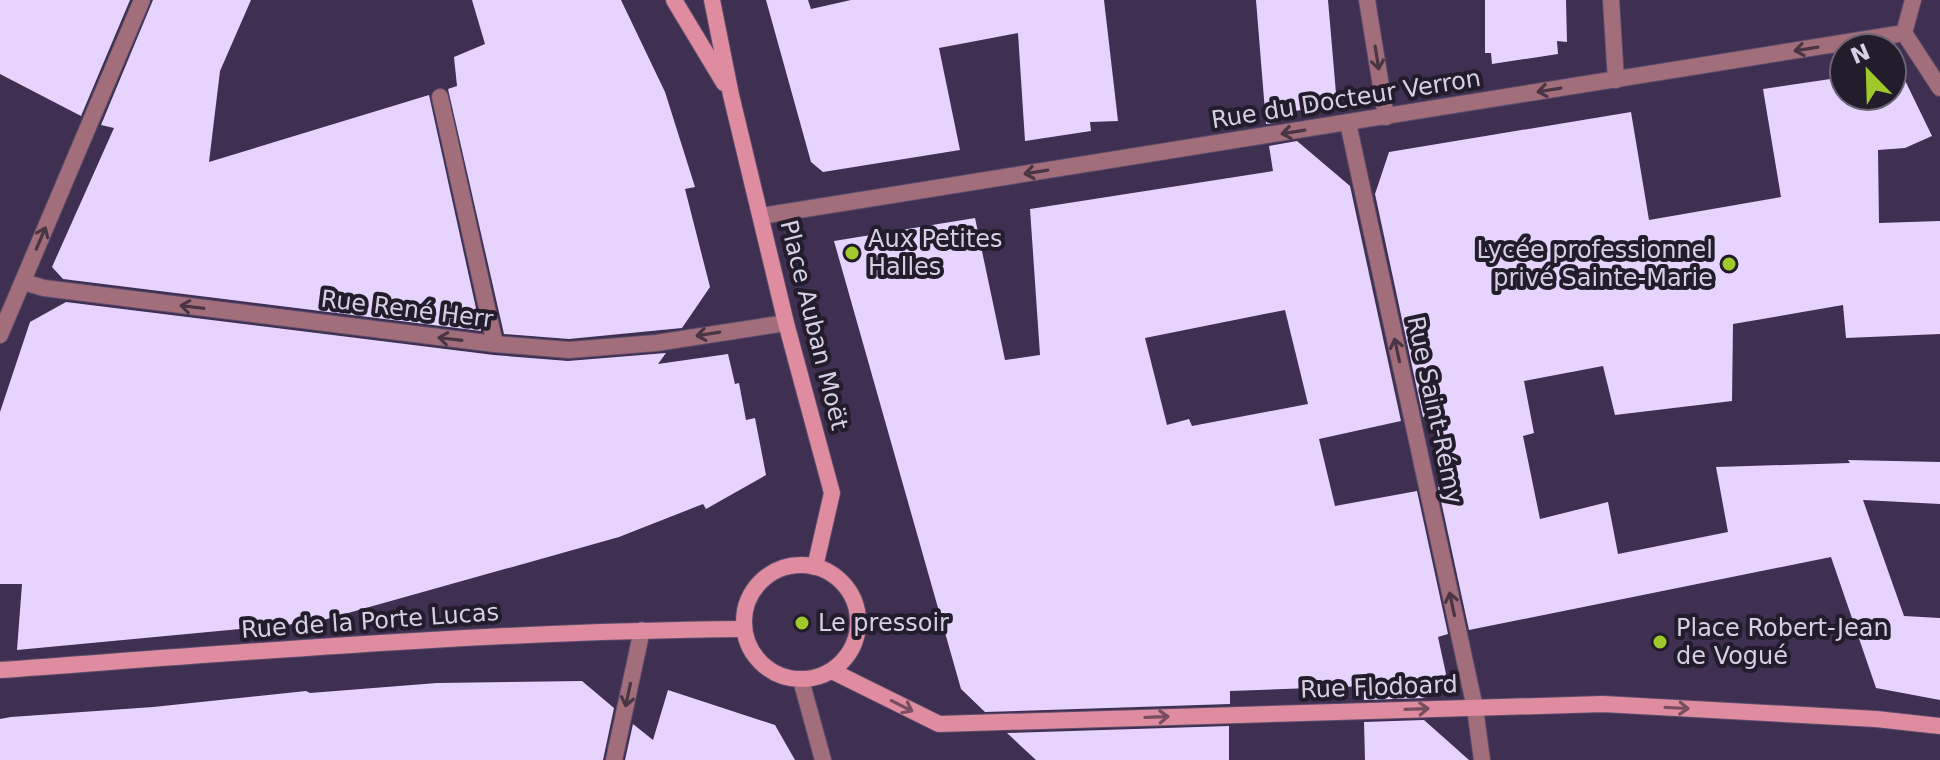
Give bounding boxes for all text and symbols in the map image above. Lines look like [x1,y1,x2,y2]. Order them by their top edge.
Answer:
north arrow [1828,32,1908,112]
text: N [1847,39,1874,69]
one-way arrow [1794,42,1819,57]
one-way arrow [1370,45,1385,70]
street label: Rue du Docteur Verron [1209,64,1483,134]
one-way arrow [1537,84,1562,99]
one-way arrow [1280,125,1306,140]
one-way arrow [1024,165,1049,180]
street label: Place Auban Moët [774,217,854,433]
place label: Aux Petites Halles [868,225,1003,281]
one-way arrow [35,226,49,251]
place label: Lycée professionnel privé Sainte-Marie [1477,236,1713,292]
marker: Aux Petites Halles [843,244,861,262]
marker: Lycée professionnel privé Sainte-Marie [1720,255,1738,273]
street label: Rue René Herr [319,285,495,333]
one-way arrow [179,299,206,314]
street label: Rue Saint-Rémy [1401,314,1469,506]
one-way arrow [696,328,722,343]
one-way arrow [438,331,463,346]
one-way arrow [1389,338,1404,363]
one-way arrow [1444,592,1459,617]
street label: Rue de la Porte Lucas [240,598,500,644]
place label: Le pressoir [818,609,949,637]
marker: Le pressoir [793,614,811,632]
place label: Place Robert-Jean de Vogué [1676,614,1889,670]
marker: Place Robert-Jean de Vogué [1651,633,1669,651]
street label: Rue Flodoard [1300,670,1458,704]
one-way arrow [620,682,635,707]
one-way arrow [889,698,913,714]
one-way arrow [1663,701,1690,716]
one-way arrow [1403,702,1430,717]
one-way arrow [1143,710,1170,725]

